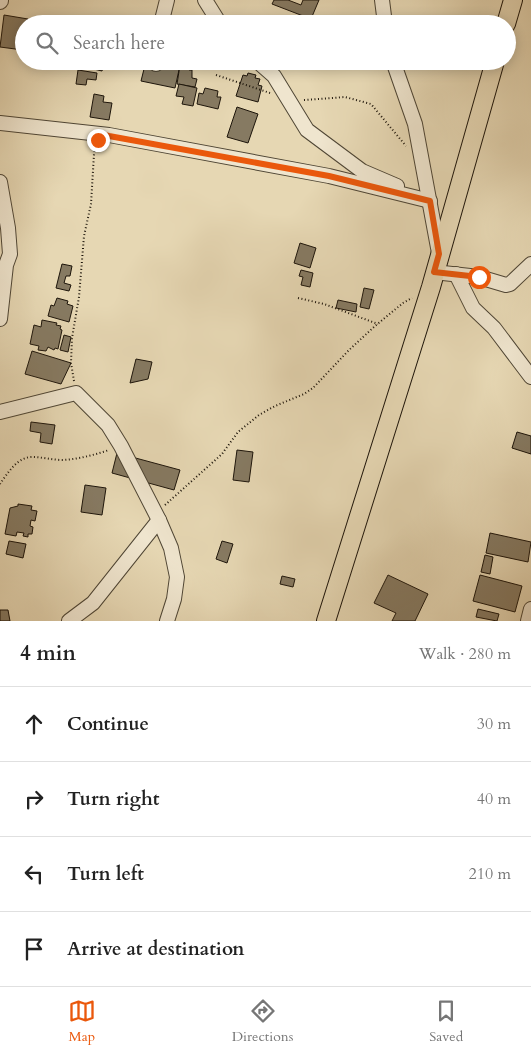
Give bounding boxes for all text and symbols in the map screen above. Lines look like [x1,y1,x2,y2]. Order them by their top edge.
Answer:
search box [15,15,516,70]
icon: search [33,29,61,57]
text: Search here [73,30,165,56]
route end [87,129,110,152]
route start [468,266,491,289]
text: 4 min [20,639,76,668]
text: Walk · 280 m [419,643,511,665]
icon: ahead [20,710,48,738]
text: Continue [67,711,149,737]
text: 30 m [477,713,511,735]
icon: right [20,785,48,813]
text: Turn right [67,786,159,812]
text: 40 m [477,788,511,810]
icon: left [20,860,48,888]
text: Turn left [67,861,144,887]
text: 210 m [469,863,511,885]
icon: arrive [20,935,48,963]
text: Arrive at destination [67,936,244,962]
tab: Map [68,997,96,1046]
tab: Directions [232,997,293,1046]
tab: Saved [429,997,463,1046]

